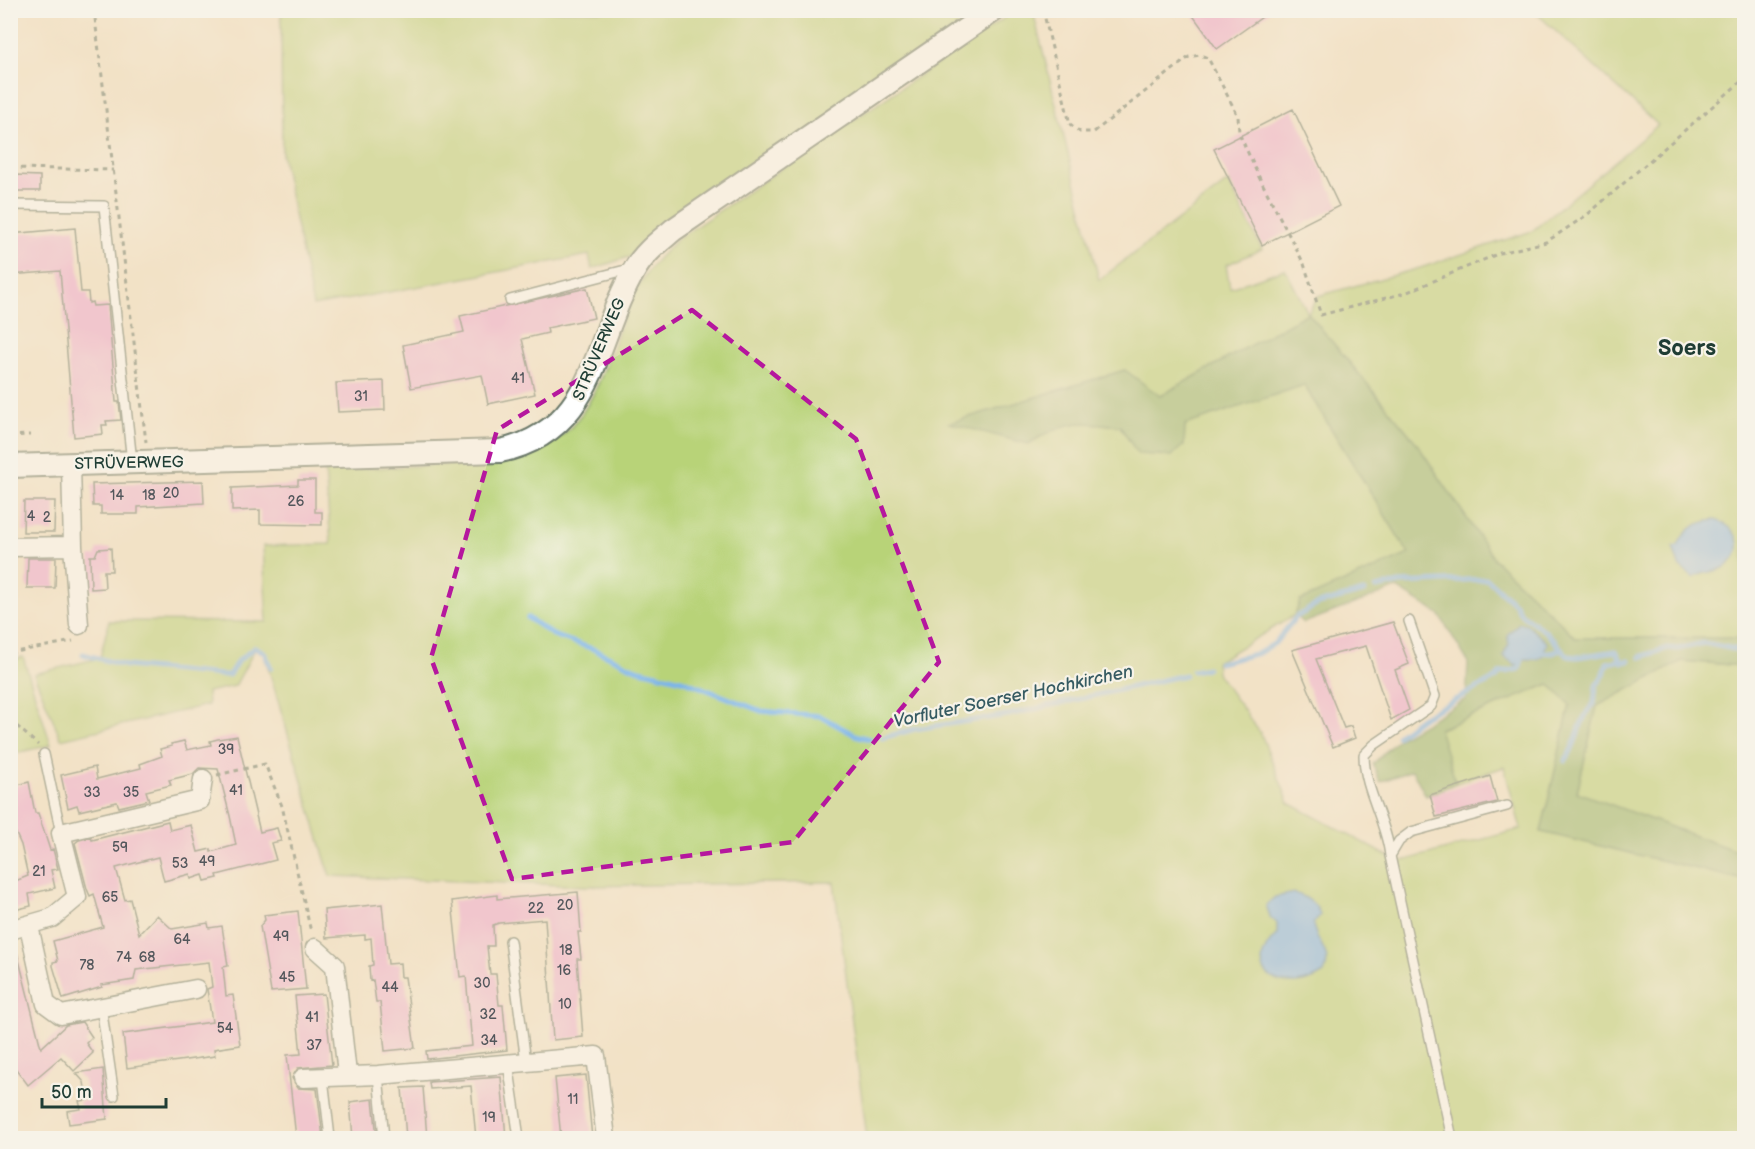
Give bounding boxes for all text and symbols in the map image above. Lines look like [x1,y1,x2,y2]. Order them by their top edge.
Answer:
street label: STRÜVERWEG [567,295,629,404]
district label: Soers [1658,335,1716,362]
house number: 41 [511,370,525,387]
house number: 31 [354,388,368,405]
street label: STRÜVERWEG [74,451,184,474]
house number: 20 [163,485,179,502]
house number: 14 [110,487,124,504]
house number: 18 [142,487,156,504]
house number: 26 [288,493,305,510]
house number: 4 [27,508,36,525]
house number: 2 [43,509,52,526]
water label: Vorfluter Soerser Hochkirchen [891,661,1135,732]
house number: 39 [218,741,234,758]
house number: 41 [229,782,243,799]
house number: 33 [83,784,101,801]
house number: 35 [123,784,139,801]
house number: 59 [112,839,128,856]
house number: 49 [199,853,215,870]
house number: 53 [172,855,188,872]
house number: 21 [32,863,46,880]
house number: 65 [102,889,118,906]
house number: 20 [557,897,573,914]
house number: 22 [528,900,545,917]
house number: 49 [273,928,289,945]
house number: 64 [173,931,191,948]
house number: 18 [559,942,573,959]
house number: 74 [116,949,132,966]
house number: 68 [139,949,155,966]
house number: 78 [79,957,95,974]
house number: 16 [557,962,571,979]
house number: 45 [279,969,295,986]
house number: 30 [474,975,490,992]
house number: 44 [381,979,399,996]
house number: 10 [558,996,572,1013]
house number: 32 [480,1006,497,1023]
house number: 41 [305,1009,319,1026]
house number: 54 [217,1020,234,1037]
house number: 34 [480,1032,498,1049]
house number: 37 [306,1037,322,1054]
scale bar [42,1071,166,1109]
text: 50 m [51,1082,92,1103]
house number: 11 [568,1091,578,1108]
house number: 19 [482,1109,496,1126]

